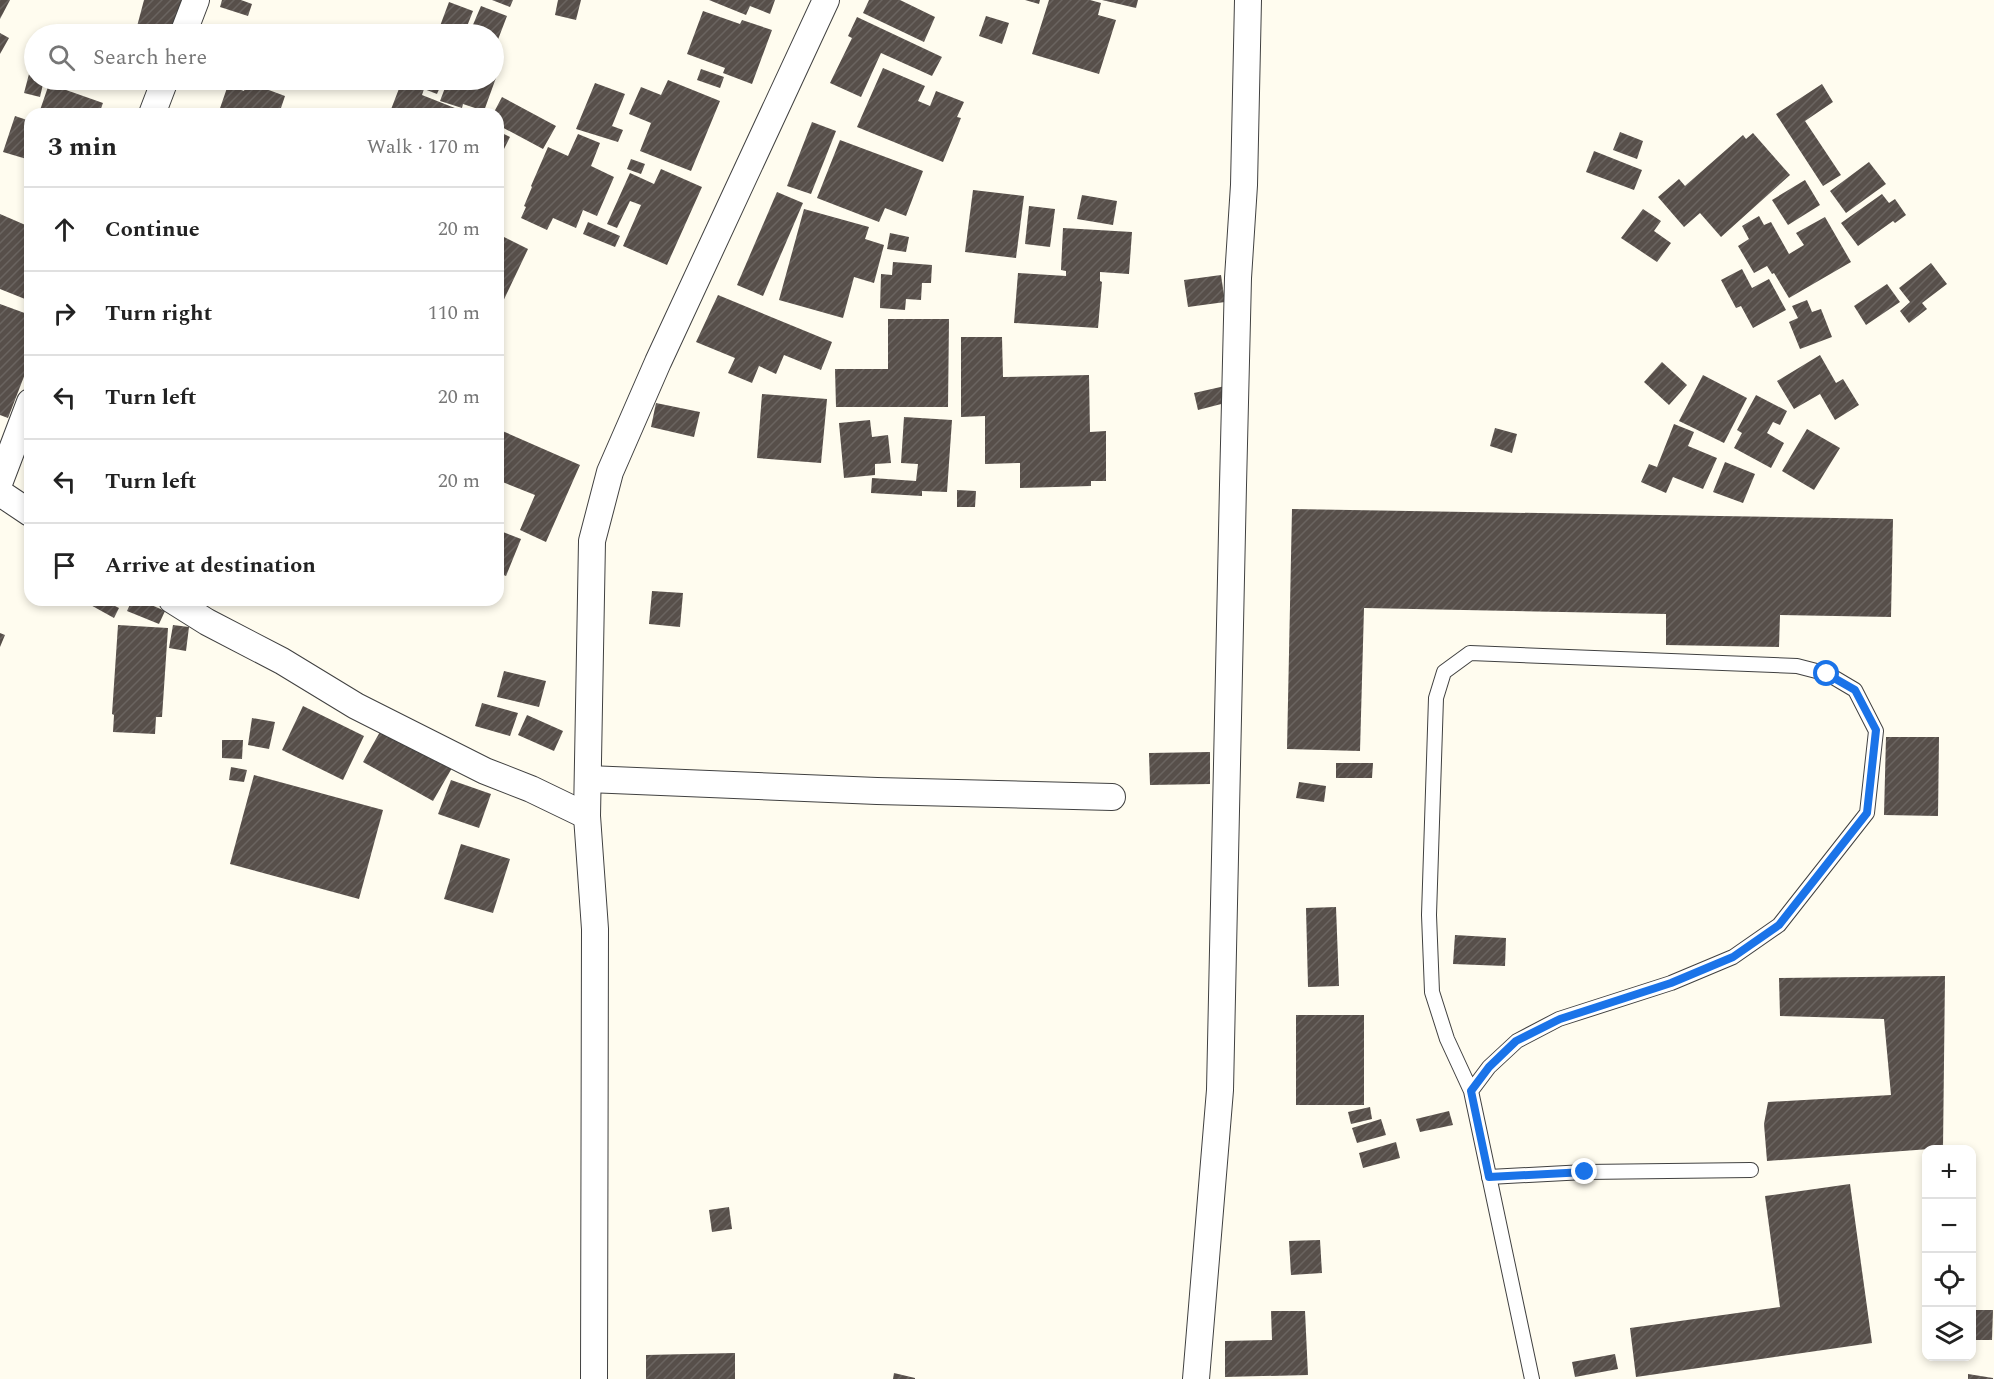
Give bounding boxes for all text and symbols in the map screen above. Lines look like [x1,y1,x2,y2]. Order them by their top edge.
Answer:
search box [24,24,504,90]
icon: search [45,41,78,74]
text: Search here [93,41,207,74]
text: 3 min [48,127,117,167]
text: Walk · 170 m [367,132,480,162]
icon: ahead [48,213,81,246]
text: Continue [105,213,200,246]
text: 20 m [438,214,480,244]
icon: right [48,297,81,330]
text: Turn right [105,297,212,330]
text: 110 m [428,298,480,328]
icon: left [48,381,81,414]
text: Turn left [105,381,197,414]
text: 20 m [438,382,480,412]
icon: left [48,465,81,498]
text: Turn left [105,465,197,498]
text: 20 m [438,466,480,496]
icon: arrive [48,549,81,582]
text: Arrive at destination [105,549,316,582]
route start [1813,660,1839,686]
map controls [1922,1145,1976,1361]
button: + [1922,1145,1976,1199]
route end [1571,1158,1597,1184]
button: − [1922,1199,1976,1253]
button: locate [1922,1253,1976,1307]
button: layers [1922,1307,1976,1361]

